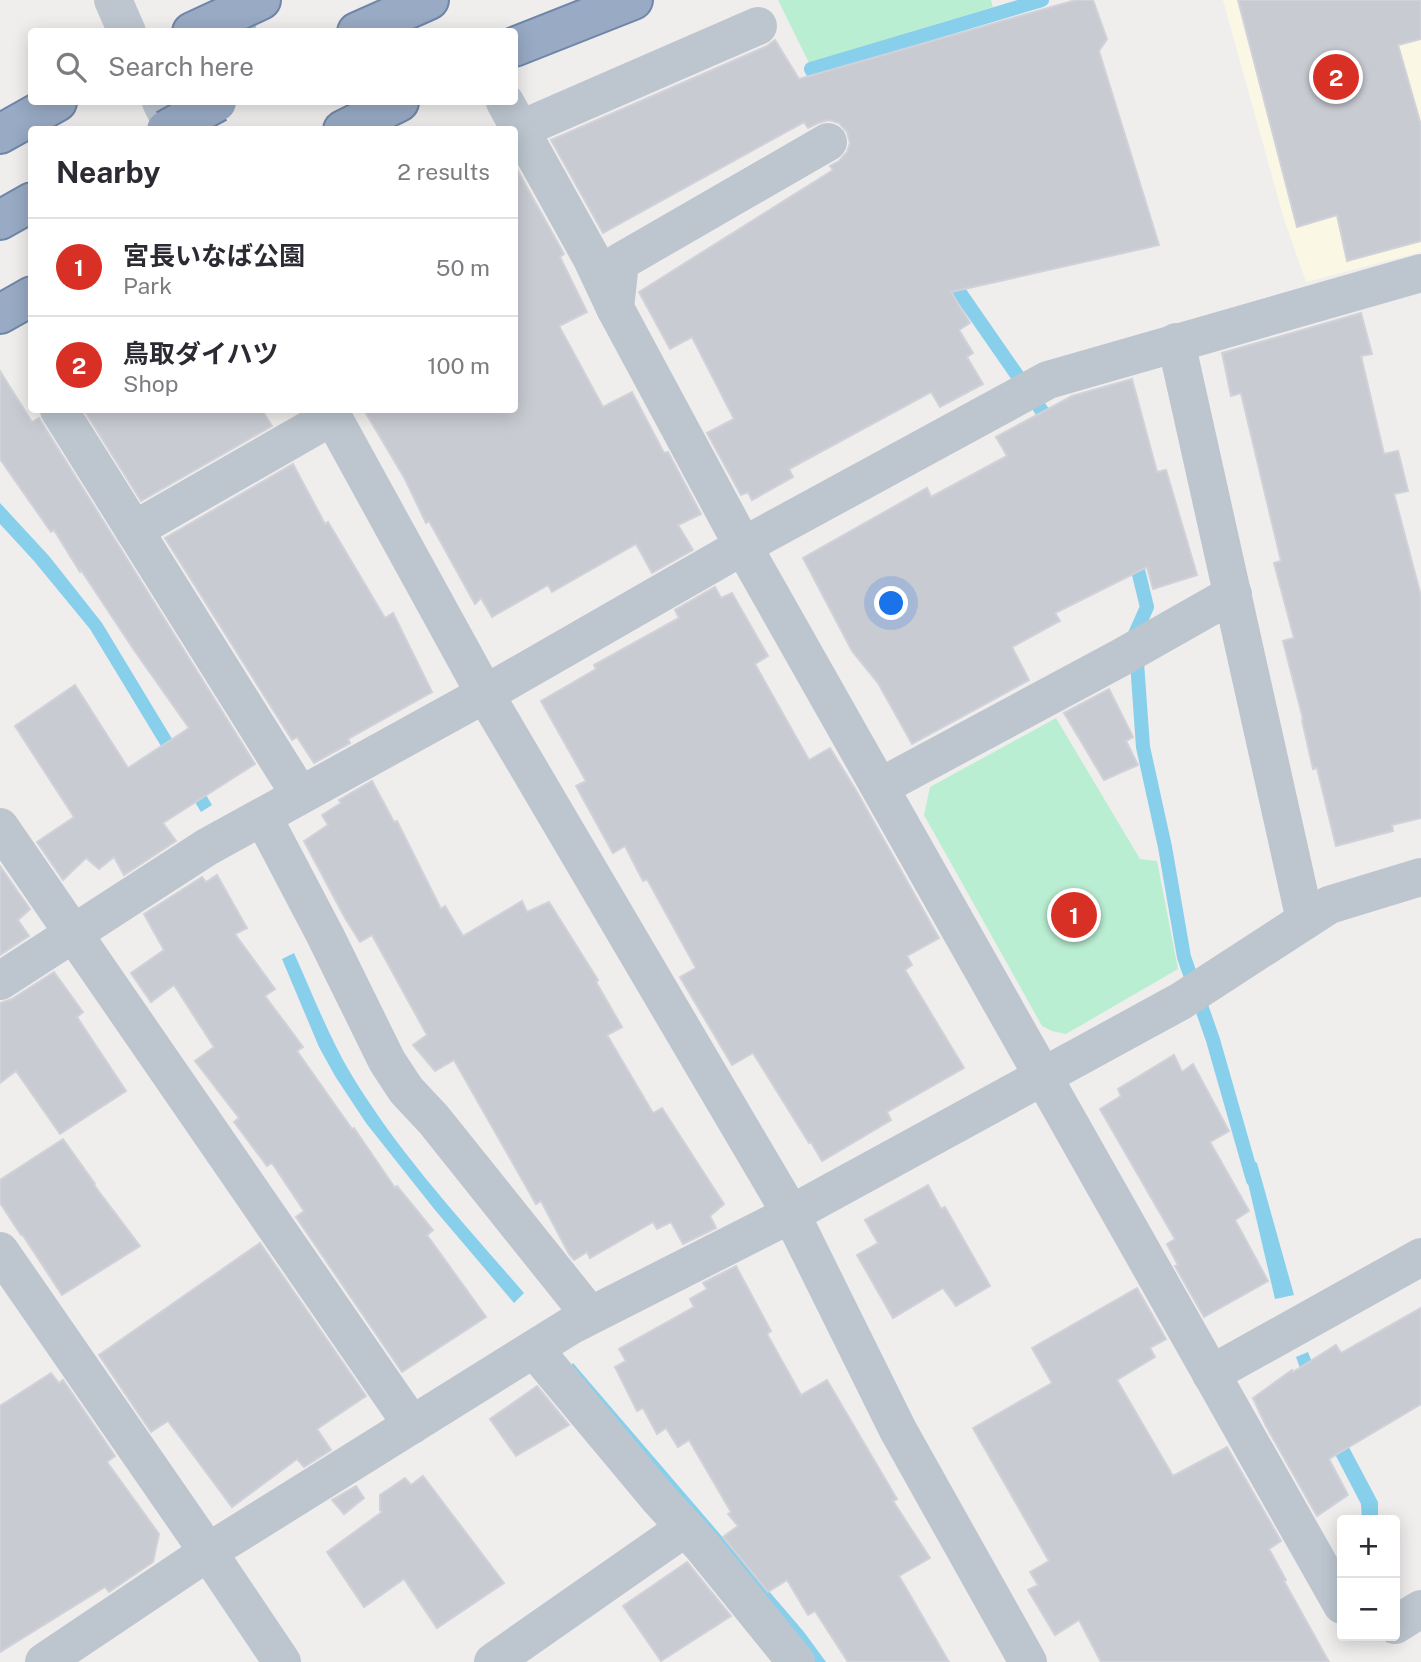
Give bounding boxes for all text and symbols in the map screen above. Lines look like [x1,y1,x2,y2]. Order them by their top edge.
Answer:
search box [28,28,518,105]
icon: search [52,48,90,86]
text: Search here [108,51,254,82]
pin: 2 [1313,51,1359,103]
text: Nearby [56,154,160,190]
text: 2 results [397,158,490,185]
text: 宮長いなば公園 [123,240,305,271]
text: 1 [74,254,84,281]
text: 50 m [436,254,490,281]
text: Park [123,272,172,299]
text: 鳥取ダイハツ [123,338,278,369]
text: 2 [72,352,86,379]
text: 100 m [427,352,490,379]
text: Shop [123,370,178,397]
your location [874,586,908,620]
pin: 1 [1051,889,1097,941]
map controls [1337,1515,1400,1641]
button: + [1337,1515,1400,1578]
button: − [1337,1578,1400,1641]

